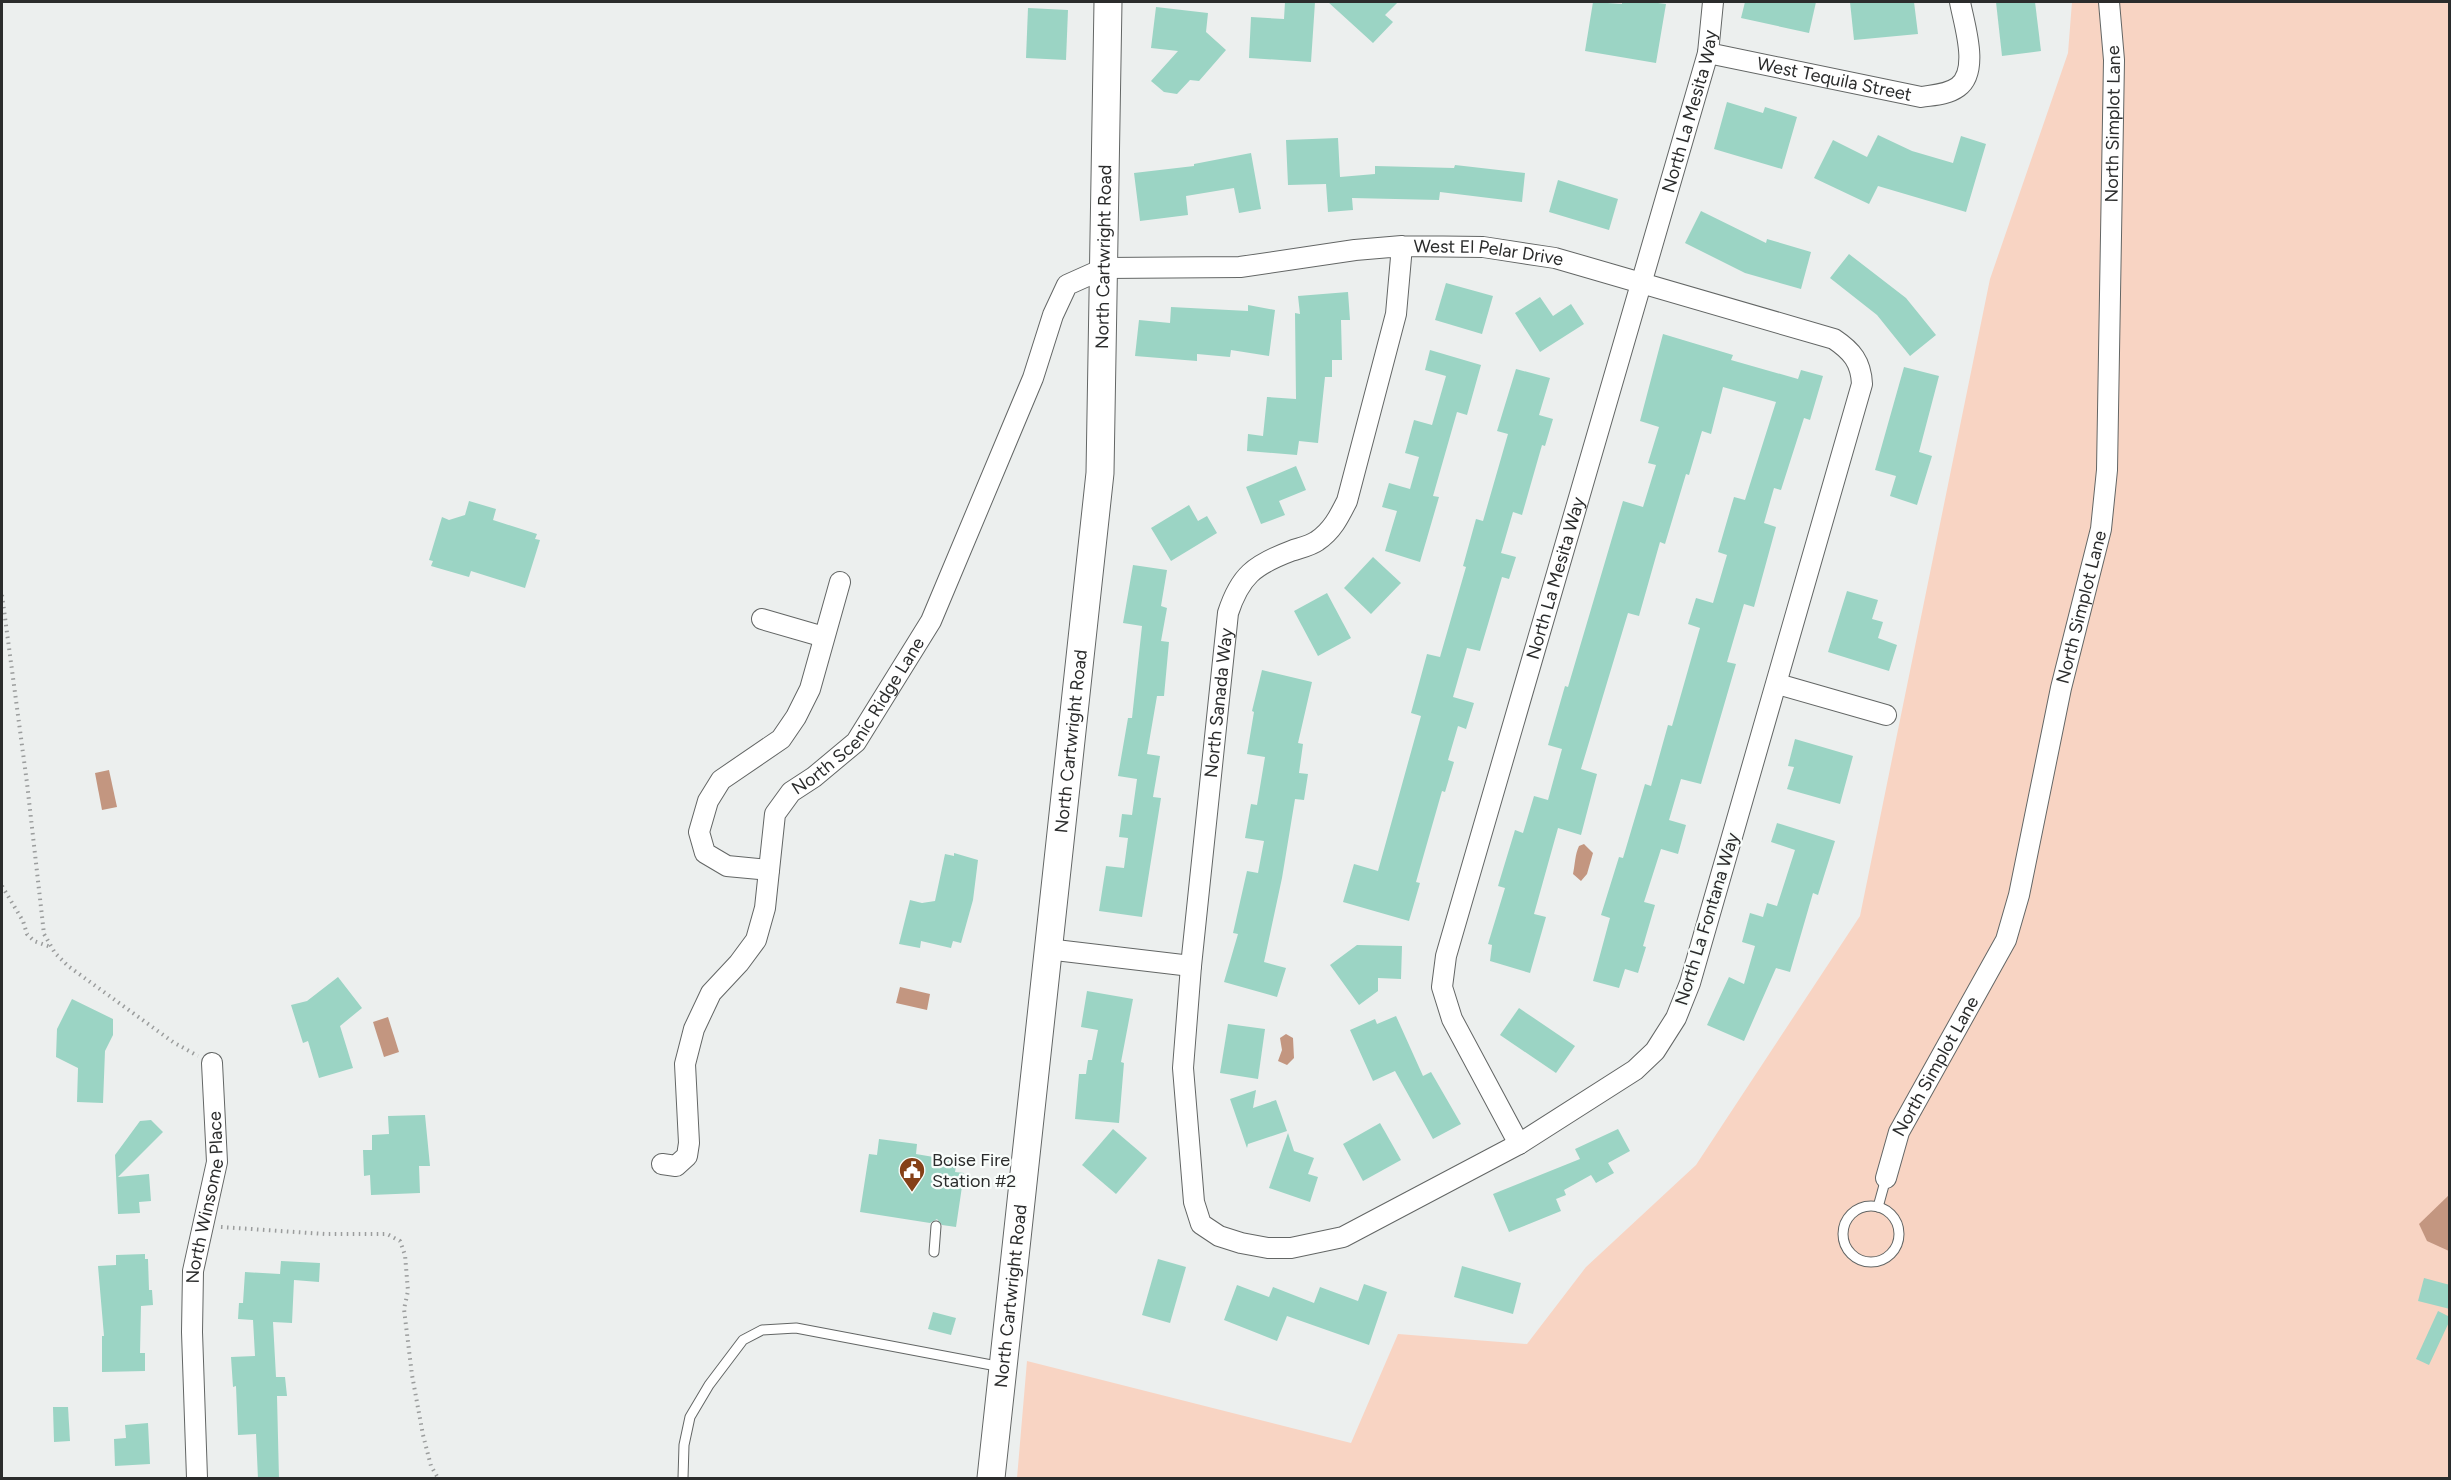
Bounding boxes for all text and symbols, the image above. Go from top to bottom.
street label: North La Mesita Way [1657,28,1721,195]
street label: North Simplot Lane [2101,44,2125,203]
street label: West Tequila Street [1755,52,1914,106]
street label: North Cartwright Road [1091,164,1116,349]
street label: West El Pelar Drive [1413,235,1566,271]
street label: North La Mesita Way [1522,494,1590,662]
street label: North Simplot Lane [2051,528,2111,686]
street label: North Sanada Way [1200,626,1237,779]
street label: North Scenic Ridge Lane [788,633,929,800]
street label: North Cartwright Road [1050,648,1092,834]
street label: North La Fontana Way [1670,829,1744,1008]
street label: North Simplot Lane [1888,992,1984,1140]
street label: North Winsome Place [182,1111,228,1284]
place label: Boise Fire Station #2 [932,1149,1016,1192]
public building icon: Boise Fire Station #2 [897,1155,927,1193]
street label: North Cartwright Road [990,1203,1032,1389]

